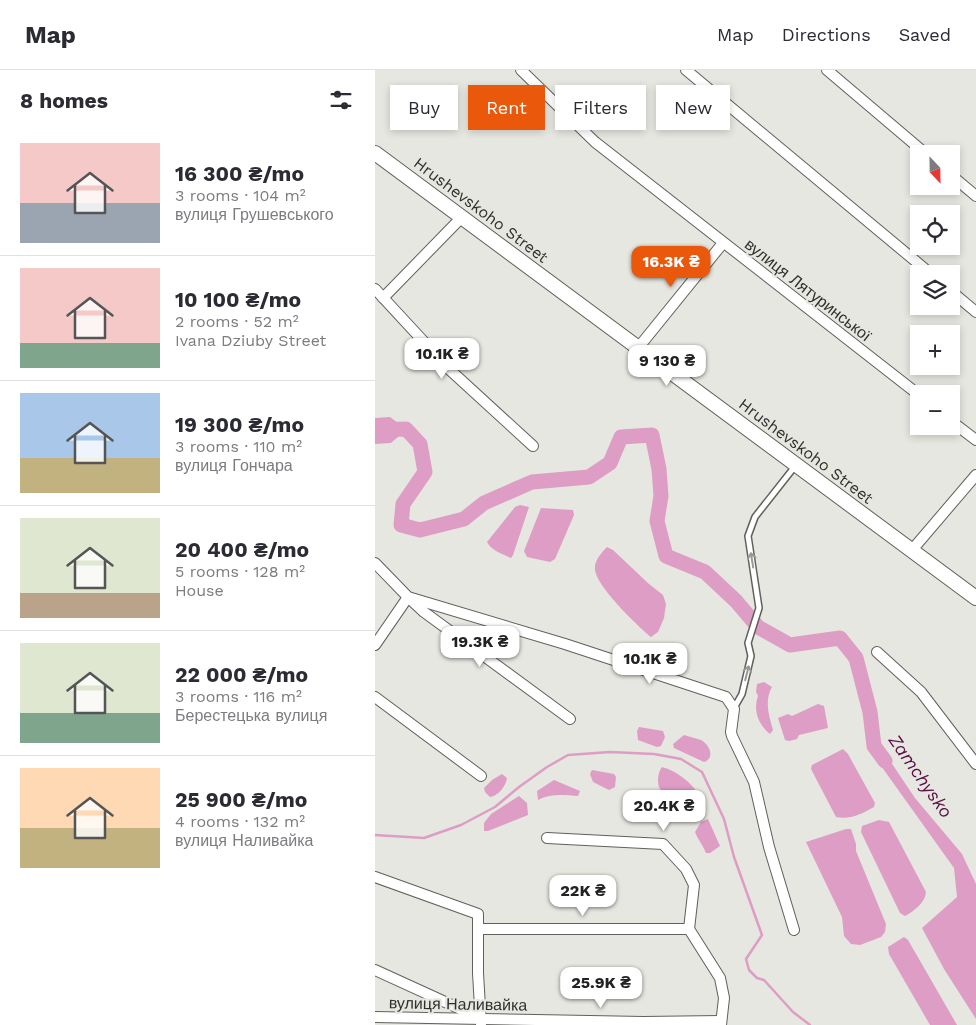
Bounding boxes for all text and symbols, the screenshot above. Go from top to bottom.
text: Map [25,21,76,49]
text: Map [717,24,754,45]
text: Directions [782,24,871,45]
text: Saved [899,24,951,45]
chip: Buy [390,85,458,130]
chip: Rent [468,85,545,130]
chip: Filters [555,85,646,130]
chip: New [656,85,730,130]
icon: filters [327,86,355,114]
text: 8 homes [20,88,108,113]
north arrow [910,145,960,195]
map controls [910,145,960,435]
street label: Hrushevskoho Street [410,153,552,267]
text: 16 300 ₴/mo [175,161,304,186]
icon: home [60,163,120,223]
text: 3 rooms · 104 m² [175,186,306,205]
text: вулиця Грушевського [175,205,334,224]
button: locate [910,205,960,255]
street label: вулиця Лятуринської [741,235,876,346]
pin: 16.3K ₴ [625,246,717,288]
text: 16.3K ₴ [642,252,700,271]
button: layers [910,265,960,315]
text: 10 100 ₴/mo [175,287,301,312]
icon: home [60,288,120,348]
text: 2 rooms · 52 m² [175,312,299,331]
button: + [910,325,960,375]
text: Ivana Dziuby Street [175,331,326,350]
pin: 10.1K ₴ [396,338,488,380]
text: 10.1K ₴ [415,344,469,363]
pin: 9 130 ₴ [621,344,713,387]
text: 9 130 ₴ [639,351,695,370]
button: − [910,385,960,435]
street label: Hrushevskoho Street [735,394,877,508]
text: 19 300 ₴/mo [175,412,304,437]
icon: home [60,413,120,473]
text: 3 rooms · 110 m² [175,437,302,456]
text: вулиця Гончара [175,456,293,475]
text: 20 400 ₴/mo [175,537,309,562]
icon: home [60,538,120,598]
one-way arrow [747,552,757,568]
text: 5 rooms · 128 m² [175,562,305,581]
text: House [175,581,224,600]
pin: 19.3K ₴ [434,626,526,668]
text: 19.3K ₴ [451,632,509,651]
pin: 10.1K ₴ [604,642,696,685]
text: 10.1K ₴ [623,649,677,668]
text: 22 000 ₴/mo [175,662,308,687]
icon: home [60,663,120,723]
one-way arrow [743,666,752,682]
text: 3 rooms · 116 m² [175,687,302,706]
text: Берестецька вулиця [175,706,327,725]
water label: Zamchysko [884,730,957,822]
text: 25 900 ₴/mo [175,787,307,812]
icon: home [60,788,120,848]
pin: 20.4K ₴ [618,790,710,832]
text: 20.4K ₴ [634,796,694,815]
text: 4 rooms · 132 m² [175,812,305,831]
text: вулиця Наливайка [175,831,314,850]
pin: 22K ₴ [548,874,618,917]
text: 22K ₴ [560,881,606,900]
pin: 25.9K ₴ [555,966,647,1009]
text: 25.9K ₴ [571,973,631,992]
street label: вулиця Наливайка [389,993,527,1015]

